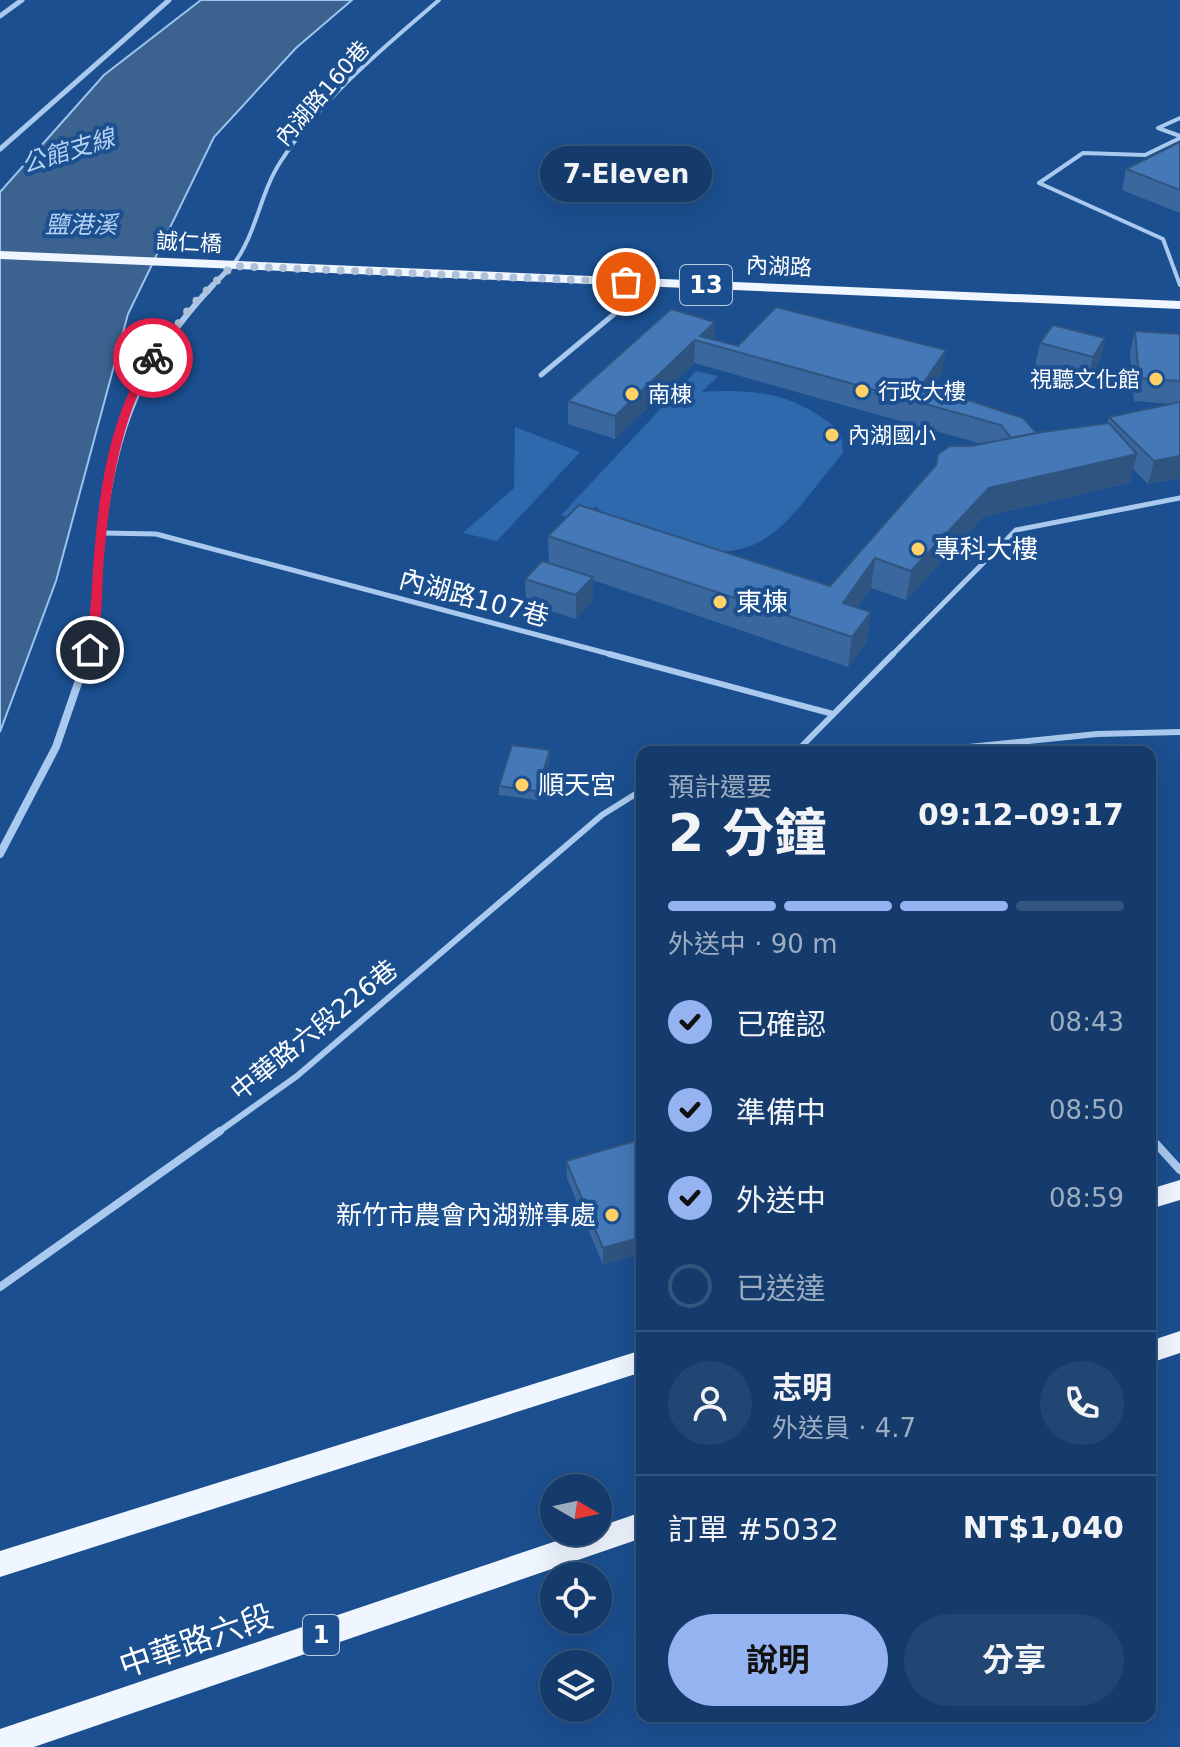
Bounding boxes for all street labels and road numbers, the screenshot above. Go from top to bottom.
street label: 內湖路160巷 [270,36,374,151]
street label: 誠仁橋 [155,228,223,257]
street label: 內湖路 [746,253,812,280]
road number: 13 [680,265,732,305]
street label: 內湖路107巷 [396,564,552,632]
street label: 中華路六段226巷 [225,954,403,1106]
street label: 中華路六段 [114,1597,278,1685]
road number: 1 [303,1615,339,1655]

